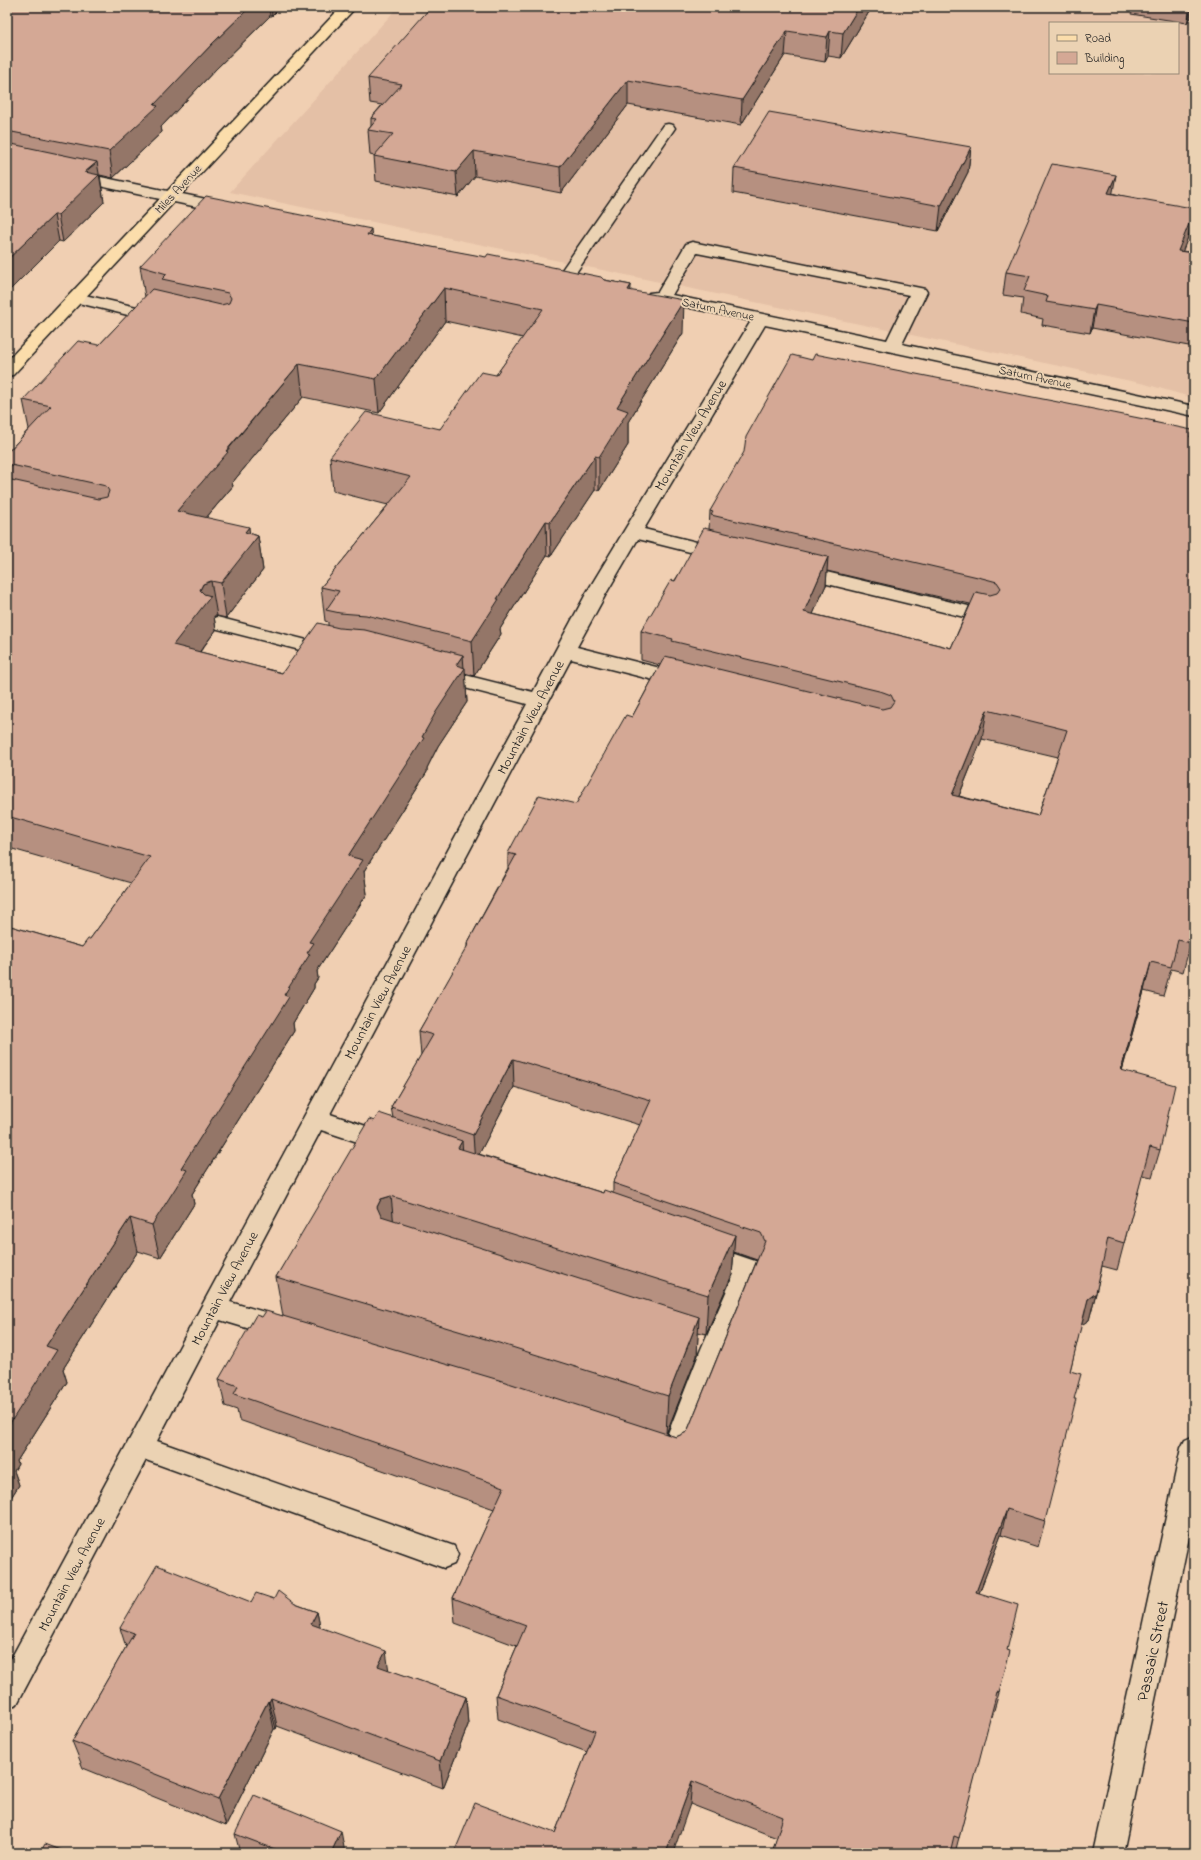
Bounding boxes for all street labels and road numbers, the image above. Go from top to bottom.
street label: Miles Avenue [151,160,207,218]
street label: Saturn Avenue [680,294,756,327]
street label: Saturn Avenue [997,362,1073,395]
street label: Mountain View Avenue [650,376,733,495]
street label: Mountain View Avenue [492,656,571,778]
street label: Mountain View Avenue [339,941,418,1063]
street label: Mountain View Avenue [186,1227,265,1349]
street label: Mountain View Avenue [33,1513,112,1635]
street label: Passaic Street [1131,1598,1176,1704]

